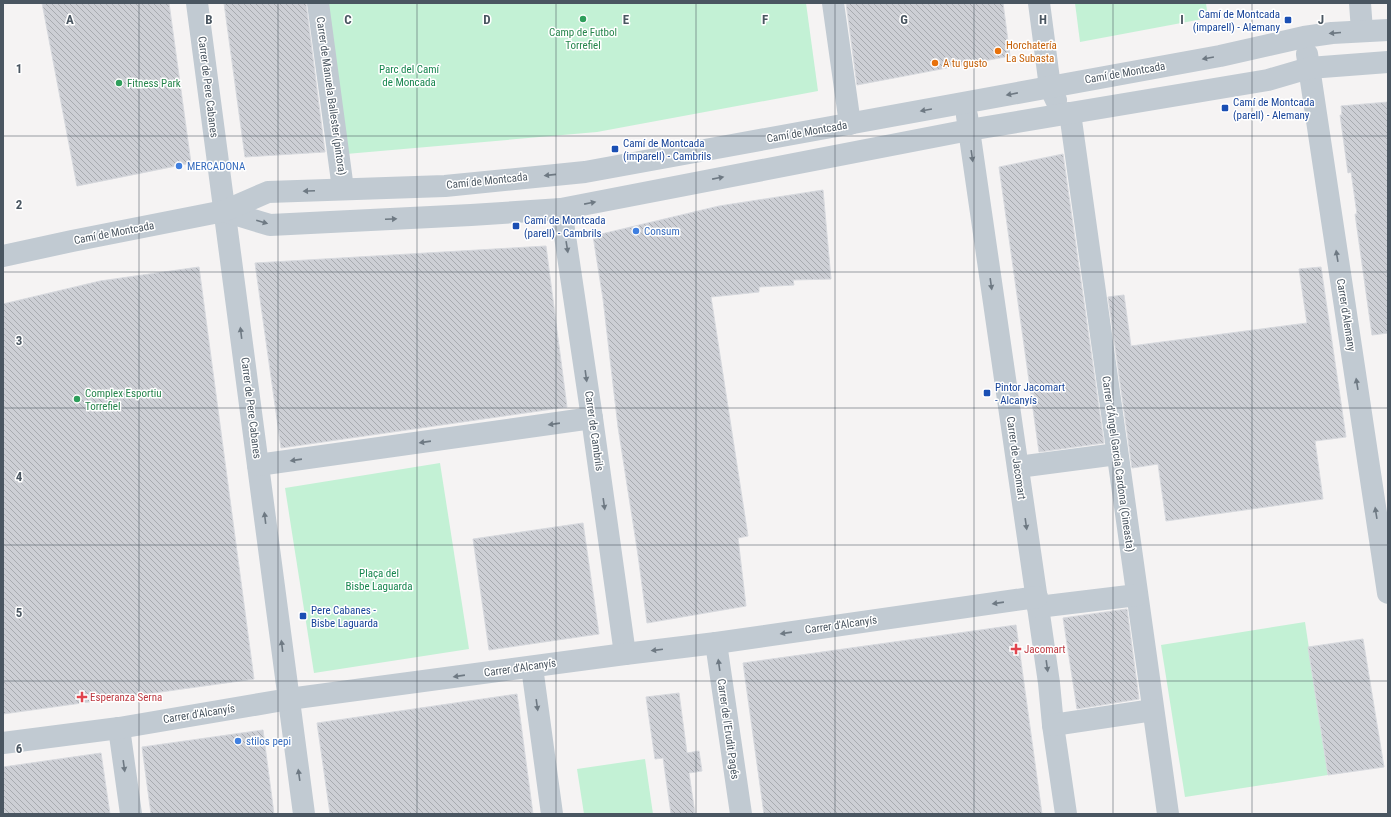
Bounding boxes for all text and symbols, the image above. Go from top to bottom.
place label: Camí de Montcada (imparell) - Alemany [1193,8,1280,34]
text: A [66,12,74,27]
text: B [205,12,213,27]
text: D [483,12,491,27]
text: E [623,12,630,27]
text: F [762,12,768,27]
text: G [900,12,908,27]
text: H [1039,12,1047,27]
text: I [1180,12,1184,27]
text: J [1318,12,1324,27]
marker: Camp de Futbol Torrefiel [578,14,588,24]
marker: Camí de Montcada (imparell) - Alemany [1283,15,1293,25]
street label: Carrer de Manuela Ballester (pintora) [313,16,349,176]
place label: Camp de Futbol Torrefiel [549,26,617,52]
one-way arrow [1329,29,1341,36]
street label: Carrer de Pere Cabanes [195,36,221,138]
place label: Horchatería La Subasta [1006,39,1057,65]
marker: Horchatería La Subasta [993,46,1003,56]
one-way arrow [1202,56,1214,62]
place label: A tu gusto [943,57,988,70]
marker: A tu gusto [930,58,940,68]
street label: Camí de Montcada [1084,60,1166,86]
text: 1 [16,61,22,76]
park label: Parc del Camí de Moncada [379,63,440,89]
place label: Fitness Park [127,77,181,90]
marker: Fitness Park [114,78,124,88]
one-way arrow [1006,91,1018,97]
place label: Camí de Montcada (parell) - Alemany [1233,96,1315,122]
marker: Camí de Montcada (parell) - Alemany [1220,103,1230,113]
one-way arrow [920,107,933,113]
street label: Camí de Montcada [766,119,848,145]
place label: Camí de Montcada (imparell) - Cambrils [623,137,711,163]
marker: Camí de Montcada (imparell) - Cambrils [610,144,620,154]
one-way arrow [969,150,975,162]
place label: MERCADONA [187,160,246,173]
marker: MERCADONA [174,161,184,171]
street label: Camí de Montcada [446,170,528,192]
one-way arrow [544,172,556,178]
one-way arrow [712,175,724,181]
one-way arrow [303,187,315,194]
text: 2 [16,197,23,212]
one-way arrow [584,199,597,205]
place label: Camí de Montcada (parell) - Cambrils [524,214,606,240]
one-way arrow [385,216,398,222]
street label: Camí de Montcada [73,219,155,247]
one-way arrow [256,219,268,225]
marker: Camí de Montcada (parell) - Cambrils [511,221,521,231]
place label: Consum [644,225,680,238]
marker: Consum [631,226,641,236]
one-way arrow [564,241,570,253]
one-way arrow [1334,250,1340,262]
one-way arrow [988,278,994,290]
street label: Carrer d'Alemany [1334,278,1358,353]
one-way arrow [238,327,244,339]
text: 3 [16,333,22,348]
street label: Carrer de Pere Cabanes [238,357,264,459]
one-way arrow [583,370,589,382]
street label: Carrer d'Ángel García Cardona (Cineasta) [1099,375,1137,553]
one-way arrow [1354,378,1360,390]
place label: Pintor Jacomart - Alcanyís [995,381,1065,407]
place label: Complex Esportiu Torrefiel [85,387,162,413]
marker: Pintor Jacomart - Alcanyís [982,388,992,398]
street label: Carrer de Cambrils [582,390,606,472]
marker: Complex Esportiu Torrefiel [72,394,82,404]
street label: Carrer de Jacomart [1004,416,1028,500]
one-way arrow [547,421,560,427]
one-way arrow [419,439,431,445]
one-way arrow [290,457,302,463]
text: 4 [16,469,23,484]
one-way arrow [601,498,607,511]
one-way arrow [1373,507,1379,519]
one-way arrow [262,511,268,524]
one-way arrow [1023,518,1029,530]
park label: Plaça del Bisbe Laguarda [345,567,413,593]
one-way arrow [992,600,1004,606]
place label: Pere Cabanes - Bisbe Laguarda [311,604,378,630]
text: 5 [16,605,23,620]
marker: Pere Cabanes - Bisbe Laguarda [298,611,308,621]
street label: Carrer d'Alcanyís [804,614,878,636]
one-way arrow [780,630,792,636]
one-way arrow [279,640,285,652]
place label: Jacomart [1024,643,1066,656]
marker: Jacomart [1011,644,1021,654]
one-way arrow [651,647,663,653]
street label: Carrer d'Alcanyís [483,657,557,679]
one-way arrow [716,659,722,671]
one-way arrow [1044,660,1050,672]
one-way arrow [453,673,465,679]
street label: Carrer de l'Erudit Pagés [714,678,742,780]
place label: Esperanza Serna [90,691,162,704]
marker: Esperanza Serna [77,692,87,702]
one-way arrow [534,699,540,711]
street label: Carrer d'Alcanyís [162,702,236,726]
place label: stilos pepi [246,735,291,748]
marker: stilos pepi [233,736,243,746]
text: 6 [16,741,23,756]
one-way arrow [121,760,127,772]
one-way arrow [296,769,302,781]

